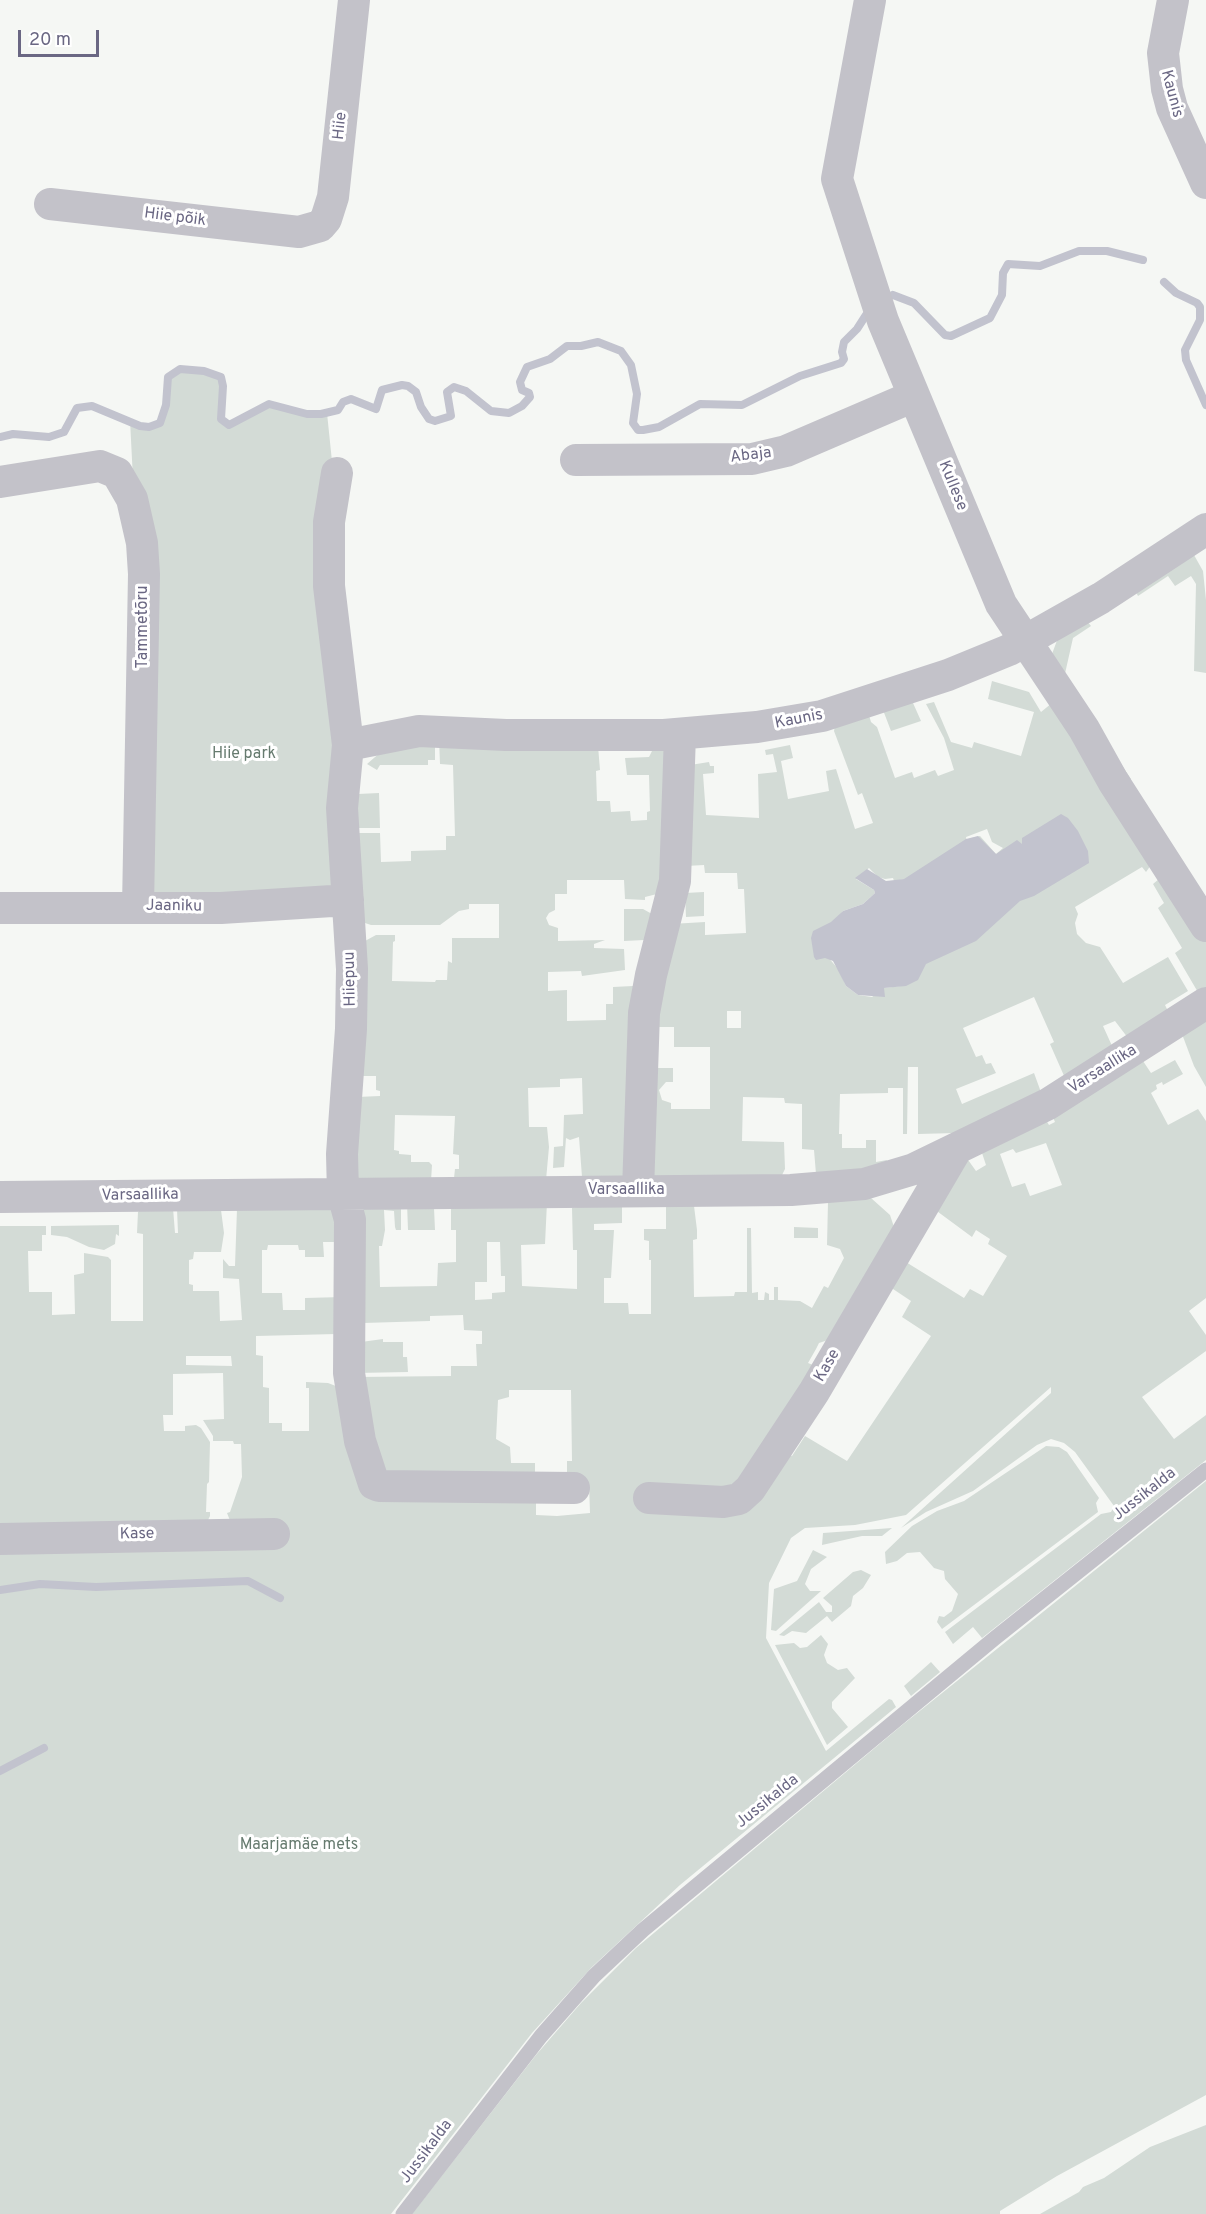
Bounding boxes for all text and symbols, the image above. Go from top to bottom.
scale bar [21,18,102,56]
text: 20 m [29,29,71,52]
street label: Kaunis [1155,68,1187,120]
street label: Hiie [330,111,352,141]
street label: Hiie põik [143,205,207,231]
street label: Abaja [729,444,773,468]
street label: Kullese [933,458,971,514]
street label: Tammetõru [134,586,154,668]
street label: Kaunis [773,706,825,734]
park label: Hiie park [212,745,276,765]
street label: Jaaniku [146,897,202,917]
street label: Hiiepuu [341,951,361,1007]
street label: Varsaallika [1065,1041,1141,1099]
street label: Varsaallika [587,1181,665,1201]
street label: Varsaallika [101,1186,179,1206]
street label: Kase [811,1346,845,1386]
street label: Jussikalda [1110,1464,1180,1526]
street label: Kase [119,1525,155,1545]
street label: Jussikalda [733,1771,803,1833]
park label: Maarjamäe mets [240,1836,358,1856]
street label: Jussikalda [397,2116,457,2188]

